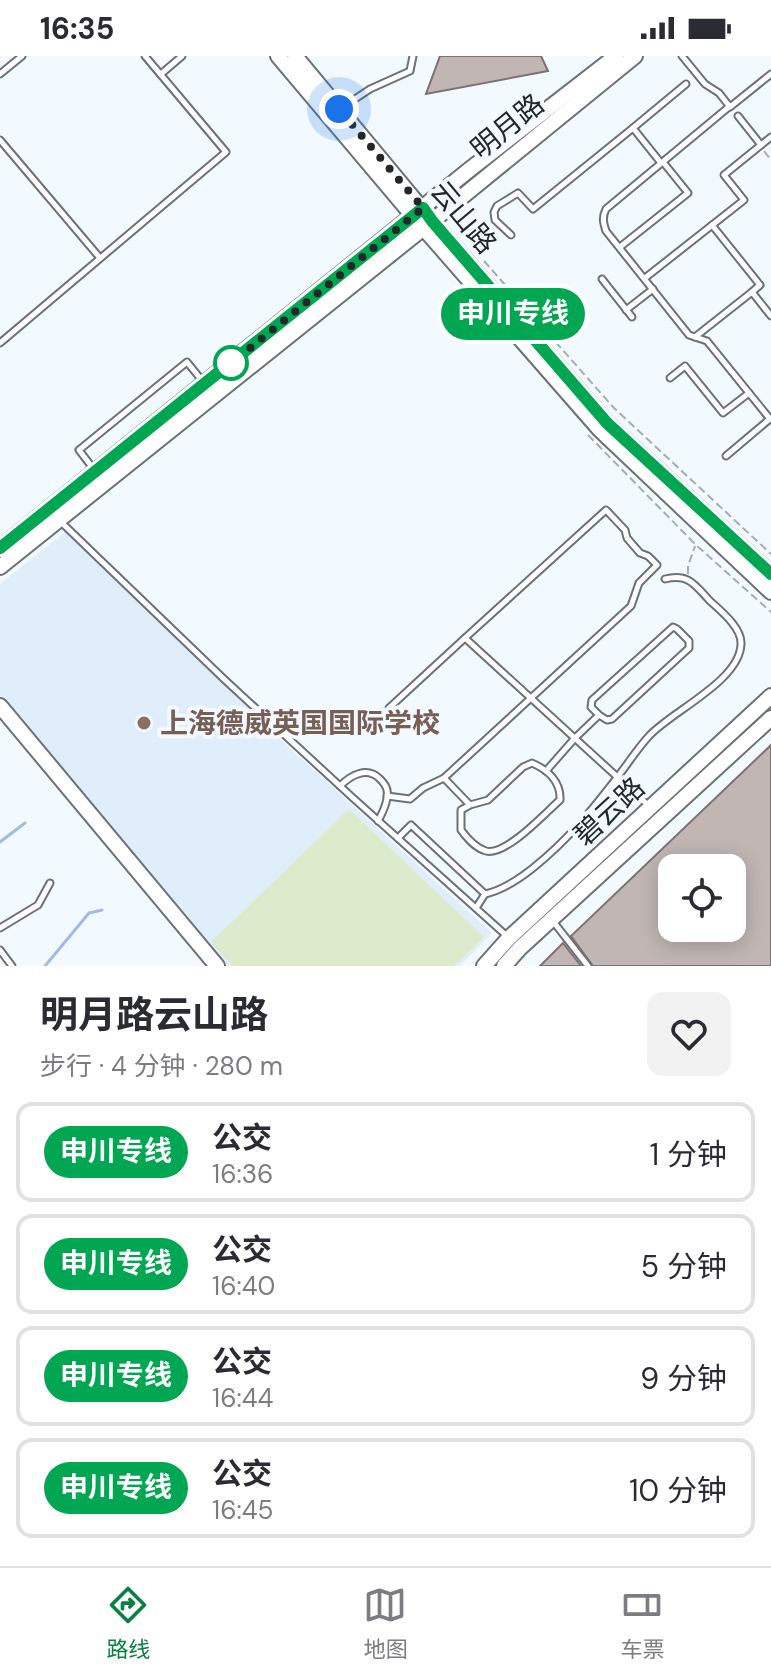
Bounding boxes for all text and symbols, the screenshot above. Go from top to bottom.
text: 16:35 [40,9,114,48]
street label: 明月路 [463,86,552,167]
your location [319,89,359,129]
street label: 云山路 [422,173,505,261]
line badge: 申川专线 [457,288,569,340]
text: 申川专线 [457,295,569,332]
unlabelled marker [214,346,248,380]
place label: 上海德威英国国际学校 [160,705,440,742]
marker: 上海德威英国国际学校 [135,714,153,732]
street label: 碧云路 [566,769,653,854]
map controls [658,854,746,942]
button: locate [658,854,746,942]
text: 明月路云山路 [40,990,268,1040]
button: heart [647,992,731,1076]
text: 步行 · 4 分钟 · 280 m [40,1049,283,1083]
text: 公交 [212,1118,272,1157]
text: 申川专线 [60,1133,172,1170]
text: 1 分钟 [650,1135,727,1174]
text: 16:36 [212,1157,273,1191]
text: 公交 [212,1230,272,1269]
text: 申川专线 [60,1245,172,1282]
text: 5 分钟 [641,1247,727,1286]
text: 16:40 [212,1269,275,1303]
text: 公交 [212,1342,272,1381]
text: 申川专线 [60,1357,172,1394]
text: 9 分钟 [640,1359,727,1398]
text: 16:44 [212,1381,273,1415]
text: 公交 [212,1454,272,1493]
text: 申川专线 [60,1469,172,1506]
text: 10 分钟 [629,1471,727,1510]
text: 16:45 [212,1493,273,1527]
tab: 路线 [106,1583,151,1664]
tab: 地图 [363,1583,408,1664]
tab: 车票 [620,1583,665,1664]

